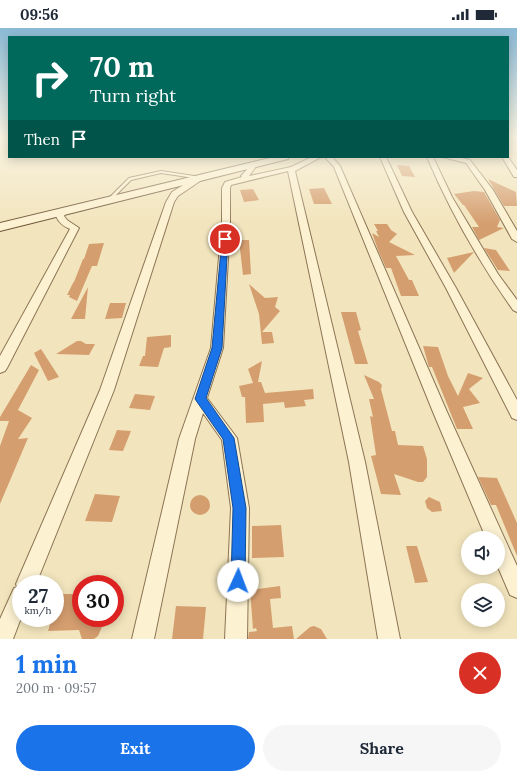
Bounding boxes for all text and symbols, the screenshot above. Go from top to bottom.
text: 09:56 [20,5,59,24]
text: 70 m [90,49,154,85]
icon: right [24,52,76,104]
text: Turn right [90,84,176,107]
icon: arrive [68,128,90,150]
text: Then [24,130,60,149]
pin [208,222,242,256]
icon: arrive [214,228,236,250]
map controls [461,531,505,627]
button: sound [461,531,505,575]
position arrow [217,560,259,602]
speed limit sign: 30 [72,575,124,627]
text: 27 [28,583,48,608]
button: layers [461,583,505,627]
text: km/h [24,604,52,617]
text: 1 min [16,649,77,680]
button: close [459,652,501,694]
text: 200 m · 09:57 [16,680,96,697]
button: Exit [16,725,255,771]
button: Share [263,725,501,771]

